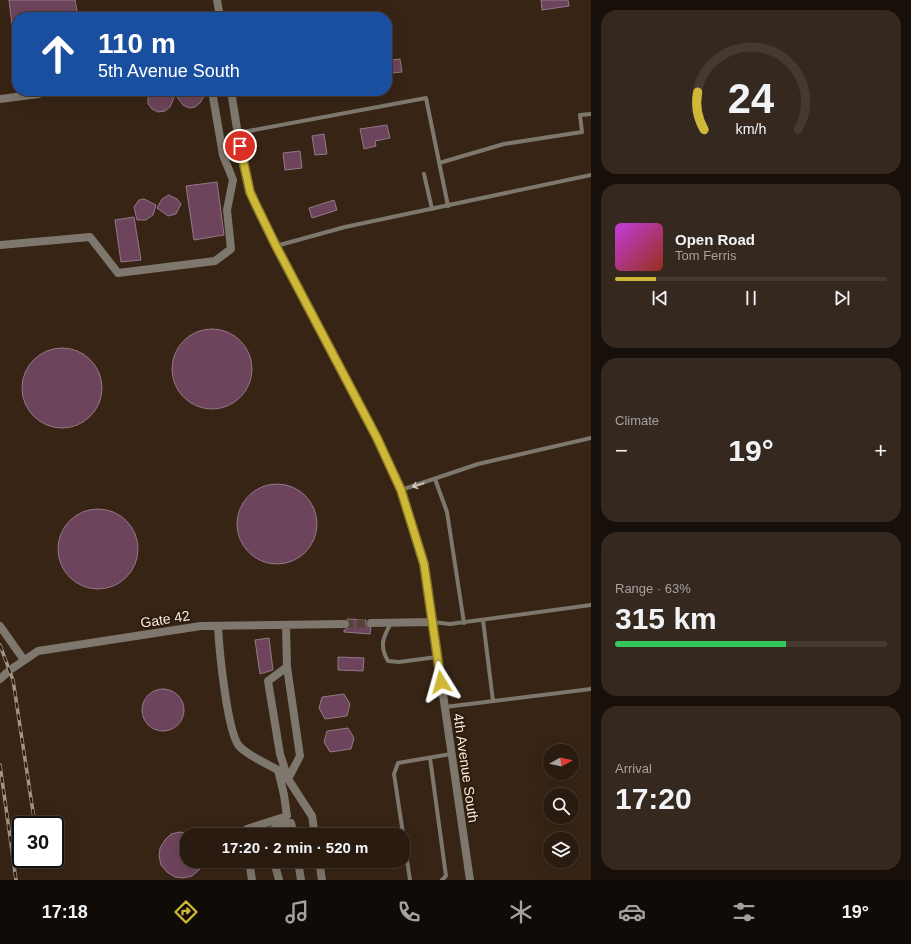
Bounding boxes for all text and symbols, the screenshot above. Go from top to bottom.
icon: ahead [32,28,84,80]
text: 110 m [98,28,176,59]
text: 5th Avenue South [98,61,240,81]
text: 24 [728,75,774,122]
text: km/h [736,121,767,137]
pin [223,129,257,163]
icon: arrive [229,135,251,157]
text: Open Road [675,231,755,248]
text: Tom Ferris [675,248,736,263]
icon: previous [649,287,671,309]
icon: pause [740,287,762,309]
icon: next [831,287,853,309]
text: Climate [615,413,659,428]
text: 19° [728,434,774,467]
text: − [615,438,628,463]
text: + [874,438,887,463]
one-way arrow [412,481,424,489]
text: Range · 63% [615,581,691,596]
text: 315 km [615,602,717,635]
street label: Gate 42 [139,607,191,631]
position arrow [420,661,462,703]
street label: 4th Avenue South [450,712,482,824]
north arrow [543,744,579,780]
map controls [543,744,579,868]
text: Arrival [615,761,652,776]
text: 17:20 [615,782,692,815]
button: search [543,788,579,824]
speed limit sign: 30 [12,816,64,868]
button: layers [543,832,579,868]
text: 17:20 · 2 min · 520 m [222,839,368,856]
icon: directions [172,898,200,926]
icon: music [283,898,311,926]
icon: phone [395,898,423,926]
icon: climate [507,898,535,926]
icon: car [618,898,646,926]
icon: filters [730,898,758,926]
text: 17:18 [42,902,88,922]
text: 19° [842,902,869,922]

